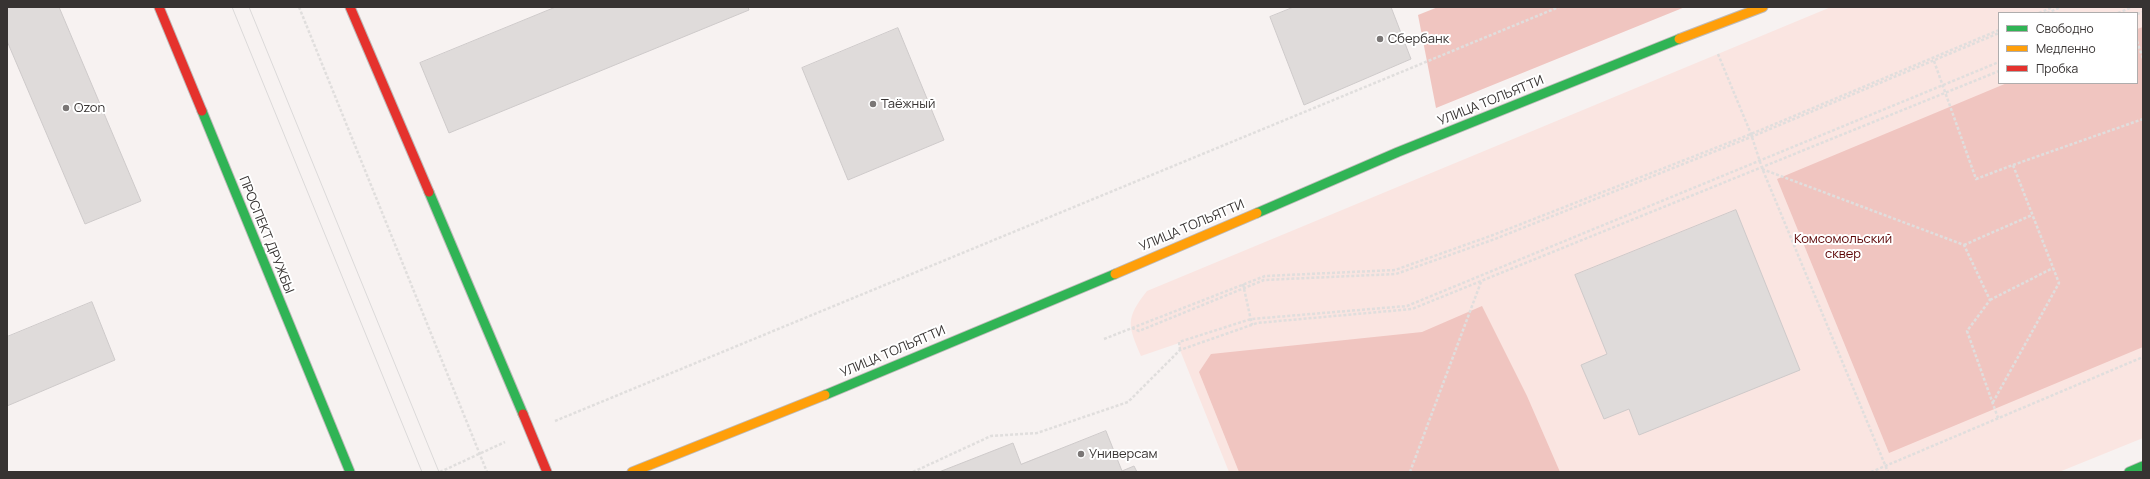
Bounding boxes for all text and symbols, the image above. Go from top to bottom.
legend [1998,12,2138,84]
text: Свободно [2036,20,2094,37]
place label: Сбербанк [1388,31,1449,47]
marker: Сбербанк [1375,34,1385,44]
text: Медленно [2036,40,2096,57]
text: Пробка [2036,60,2078,77]
street label: УЛИЦА ТОЛЬЯТТИ [1436,73,1546,129]
place label: Таёжный [881,96,935,112]
marker: Таёжный [868,99,878,109]
place label: Ozon [74,100,105,116]
marker: Ozon [61,103,71,113]
street label: ПРОСПЕКТ ДРУЖБЫ [235,174,297,296]
street label: УЛИЦА ТОЛЬЯТТИ [1137,197,1247,255]
park label: Комсомольский сквер [1794,231,1892,262]
street label: УЛИЦА ТОЛЬЯТТИ [838,323,948,381]
place label: Универсам [1089,446,1158,462]
marker: Универсам [1076,449,1086,459]

